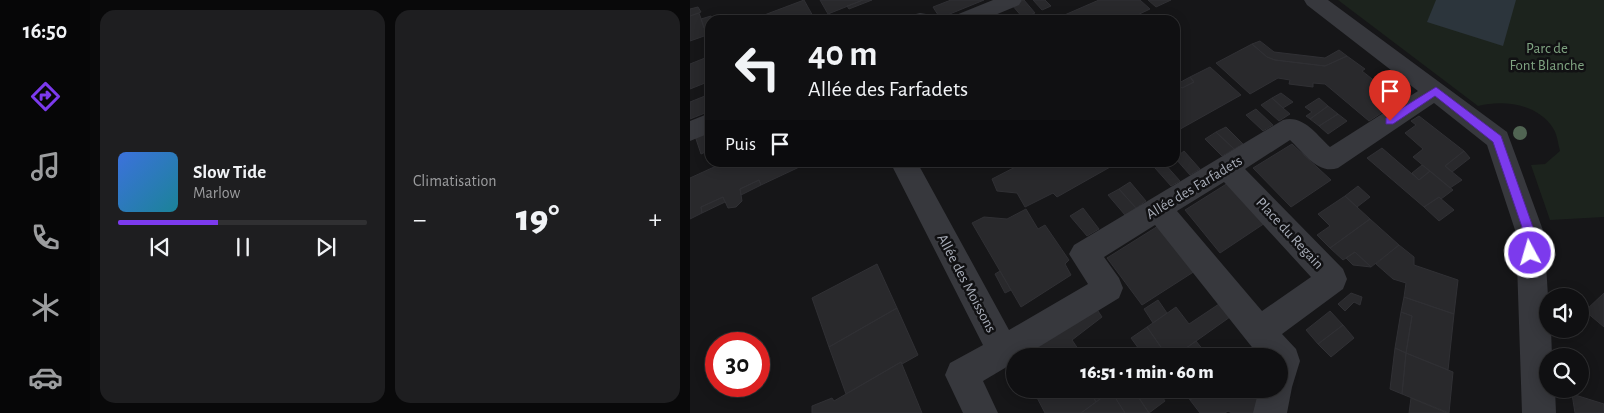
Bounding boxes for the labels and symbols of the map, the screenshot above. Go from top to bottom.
park label: Parc de Font Blanche [1510,41,1585,73]
pin [1369,70,1411,121]
street label: Allée des Farfadets [1144,153,1245,222]
street label: Place du Regain [1253,195,1326,272]
position arrow [1503,226,1555,278]
street label: Allée des Moissons [934,231,999,335]
speed limit sign: 30 [705,332,770,397]

